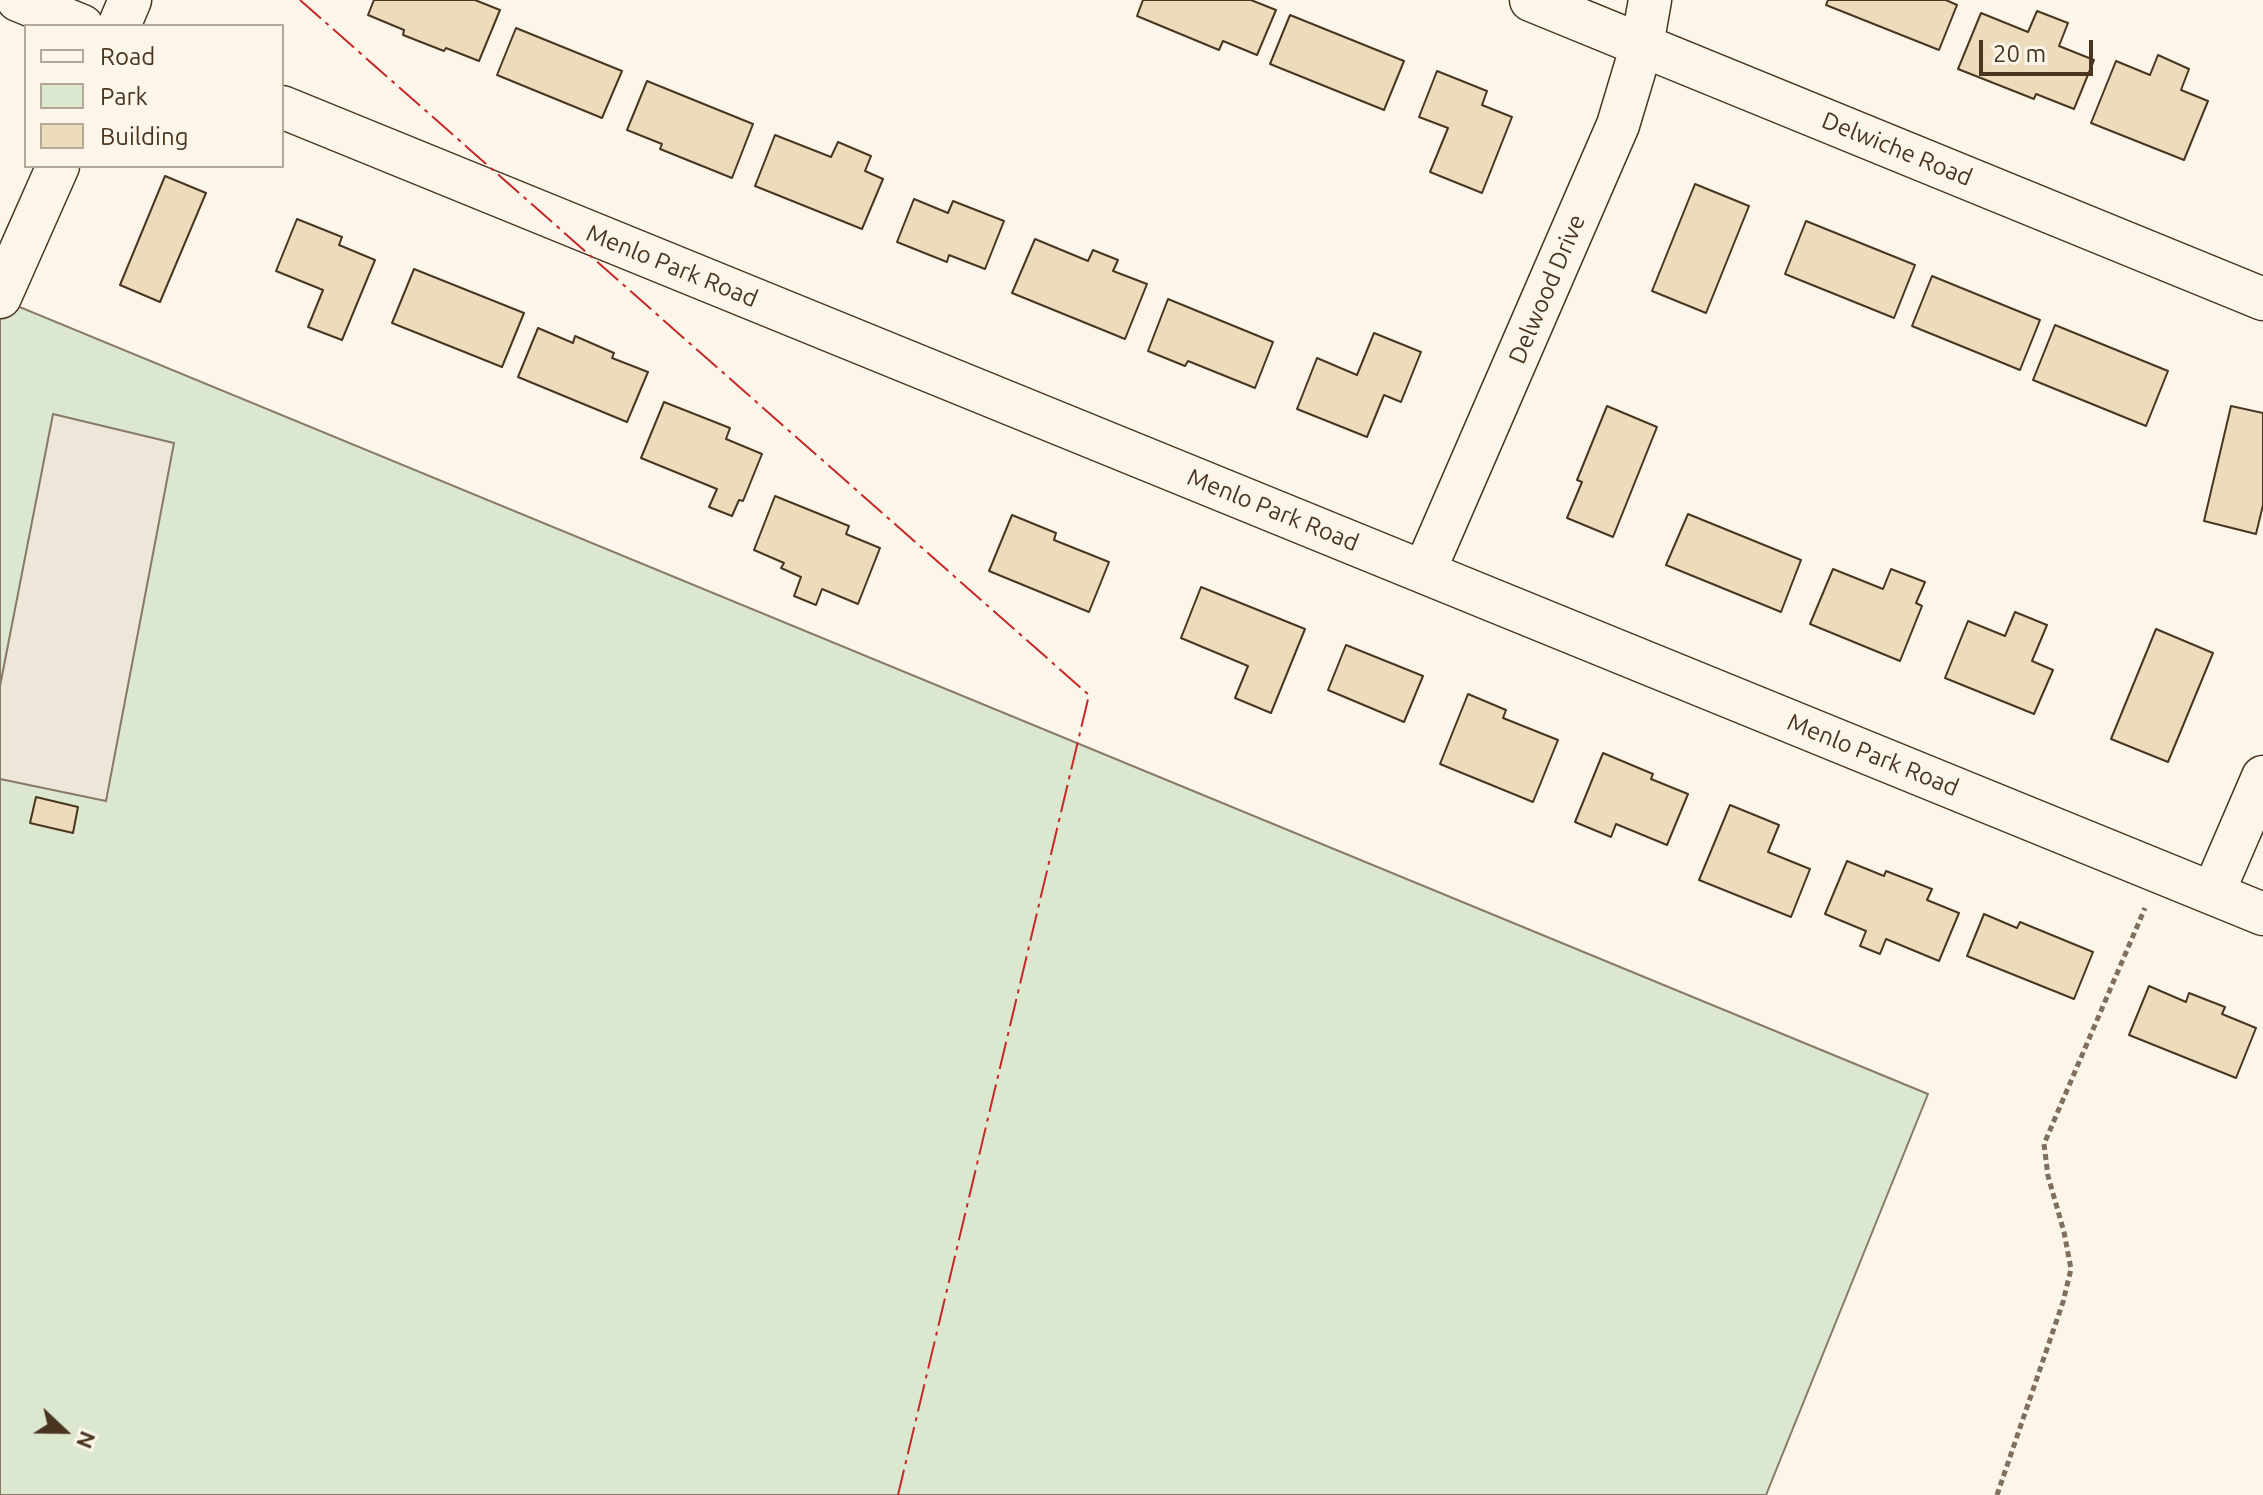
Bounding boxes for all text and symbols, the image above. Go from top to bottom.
legend [24,24,284,168]
scale bar [1983,24,2097,74]
text: 20 m [1993,40,2046,67]
text: Road [100,43,155,70]
text: Park [100,83,148,110]
street label: Delwiche Road [1818,106,1976,192]
text: Building [100,123,188,150]
street label: Delwood Drive [1503,210,1591,368]
street label: Menlo Park Road [582,219,762,313]
street label: Menlo Park Road [1183,463,1363,557]
street label: Menlo Park Road [1783,708,1963,802]
north arrow [24,1391,104,1471]
text: N [72,1428,101,1452]

